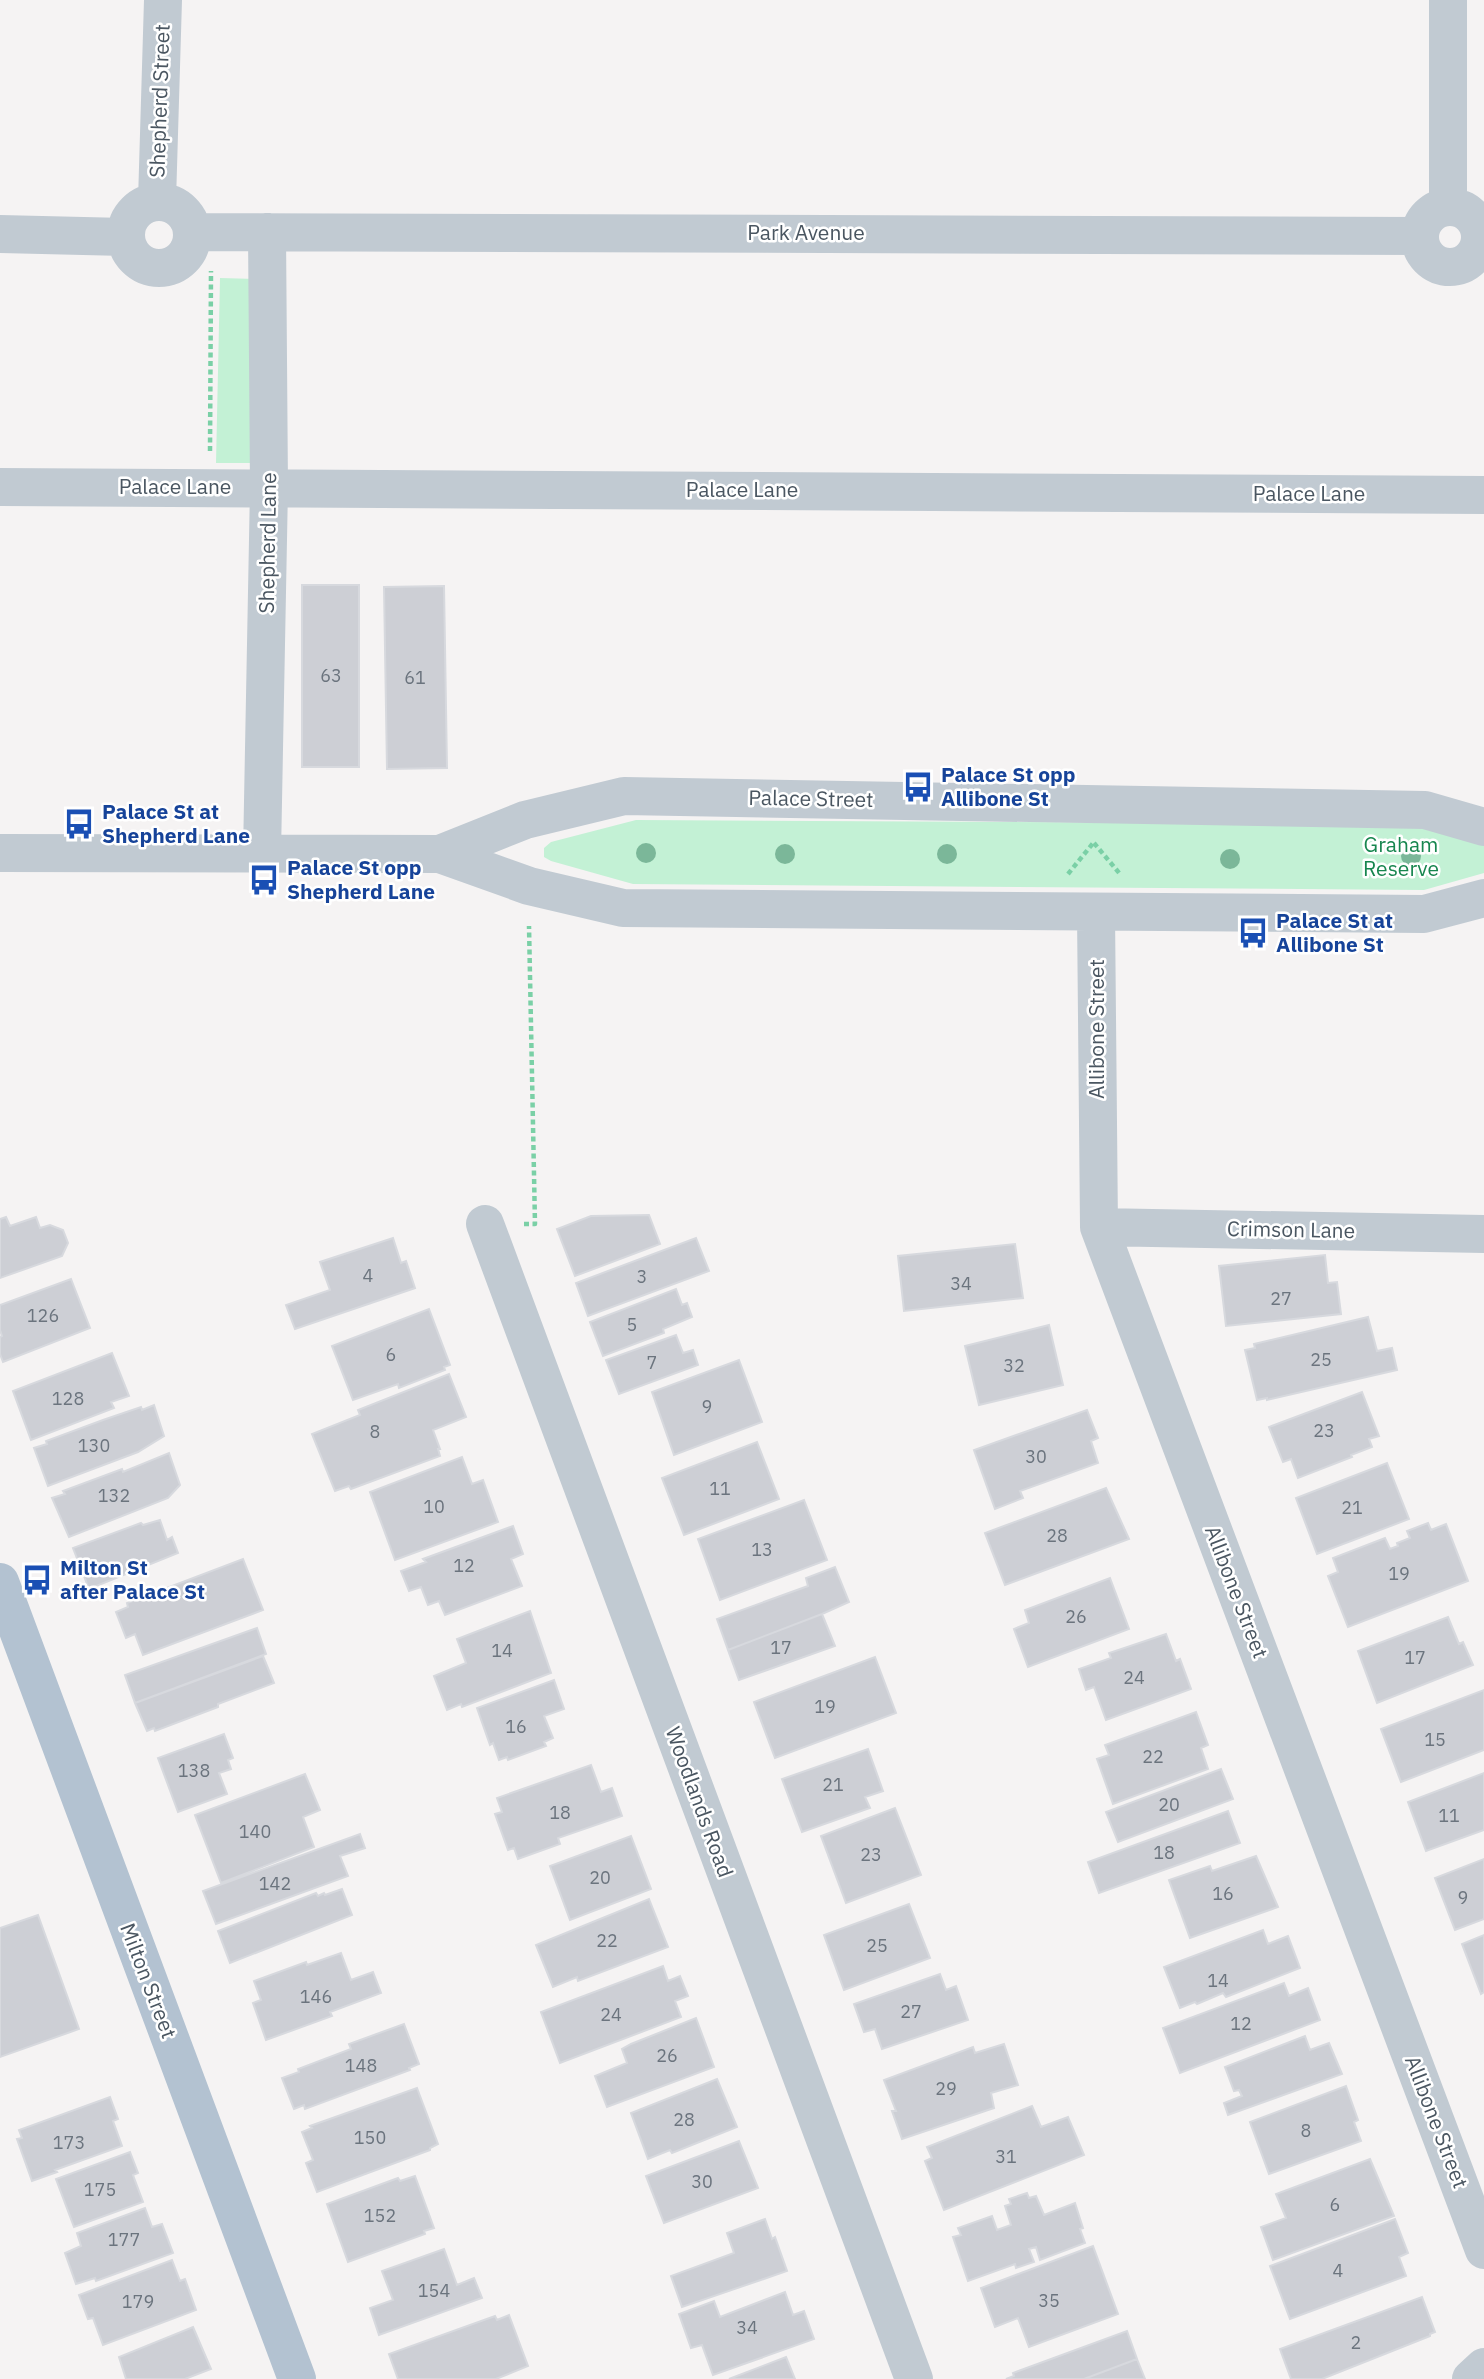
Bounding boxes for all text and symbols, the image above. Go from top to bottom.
street label: Shepherd Street [142,24,176,178]
street label: Park Avenue [747,218,865,246]
street label: Palace Lane [119,472,231,500]
street label: Shepherd Lane [252,472,282,614]
street label: Palace Lane [686,475,798,503]
street label: Palace Lane [1253,479,1365,507]
house number: 63 [320,664,342,687]
house number: 61 [404,666,426,689]
place label: Palace St opp Allibone St [941,760,1076,812]
bus stop icon: Palace St opp Allibone St [901,770,935,804]
street label: Palace Street [748,783,874,813]
place label: Palace St at Shepherd Lane [102,797,250,849]
bus stop icon: Palace St at Shepherd Lane [62,807,96,841]
park label: Graham Reserve [1363,830,1439,882]
place label: Palace St opp Shepherd Lane [287,853,435,905]
bus stop icon: Palace St opp Shepherd Lane [247,863,281,897]
place label: Palace St at Allibone St [1276,906,1393,958]
bus stop icon: Palace St at Allibone St [1236,916,1270,950]
street label: Allibone Street [1082,959,1110,1099]
street label: Crimson Lane [1227,1214,1355,1244]
house number: 4 [363,1264,374,1287]
house number: 3 [637,1265,647,1288]
house number: 34 [950,1272,972,1295]
house number: 27 [1270,1287,1292,1310]
house number: 126 [27,1304,59,1327]
house number: 5 [627,1313,637,1336]
house number: 6 [386,1343,396,1366]
house number: 25 [1310,1348,1332,1371]
house number: 7 [647,1351,657,1374]
house number: 32 [1003,1354,1025,1377]
house number: 128 [52,1387,84,1410]
house number: 9 [702,1395,712,1418]
house number: 23 [1313,1419,1335,1442]
house number: 8 [370,1420,380,1443]
house number: 130 [78,1434,110,1457]
house number: 30 [1025,1445,1047,1468]
house number: 11 [709,1477,731,1500]
house number: 132 [98,1484,130,1507]
house number: 10 [423,1495,445,1518]
house number: 21 [1341,1496,1363,1519]
street label: Allibone Street [1199,1521,1275,1662]
house number: 28 [1046,1524,1068,1547]
house number: 13 [751,1538,773,1561]
place label: Milton St after Palace St [60,1553,205,1605]
house number: 12 [453,1554,475,1577]
house number: 19 [1388,1562,1410,1585]
bus stop icon: Milton St after Palace St [20,1563,54,1597]
house number: 26 [1065,1605,1087,1628]
house number: 17 [770,1636,792,1659]
house number: 14 [491,1639,513,1662]
house number: 17 [1404,1646,1426,1669]
house number: 24 [1123,1666,1145,1689]
house number: 19 [814,1695,836,1718]
house number: 16 [505,1715,527,1738]
street label: Woodlands Road [660,1722,740,1881]
house number: 15 [1424,1728,1446,1751]
house number: 22 [1142,1745,1164,1768]
house number: 138 [178,1759,210,1782]
house number: 21 [822,1773,844,1796]
house number: 20 [1158,1793,1180,1816]
house number: 18 [549,1801,571,1824]
house number: 11 [1438,1804,1460,1827]
house number: 140 [239,1820,271,1843]
house number: 18 [1153,1841,1175,1864]
house number: 23 [860,1843,882,1866]
house number: 20 [589,1866,611,1889]
house number: 142 [259,1872,291,1895]
house number: 16 [1212,1882,1234,1905]
house number: 9 [1458,1886,1468,1909]
street label: Milton Street [114,1919,184,2042]
house number: 22 [596,1929,618,1952]
house number: 25 [866,1934,888,1957]
house number: 14 [1207,1969,1229,1992]
house number: 146 [300,1985,332,2008]
house number: 27 [900,2000,922,2023]
house number: 24 [600,2003,622,2026]
house number: 12 [1230,2012,1252,2035]
house number: 26 [656,2044,678,2067]
street label: Allibone Street [1399,2051,1475,2192]
house number: 148 [345,2054,377,2077]
house number: 29 [935,2077,957,2100]
house number: 28 [673,2108,695,2131]
house number: 8 [1301,2119,1311,2142]
house number: 150 [354,2126,386,2149]
house number: 173 [53,2131,85,2154]
house number: 31 [995,2145,1017,2168]
house number: 30 [691,2170,713,2193]
house number: 175 [84,2178,116,2201]
house number: 6 [1330,2193,1340,2216]
house number: 152 [364,2204,396,2227]
house number: 177 [108,2228,140,2251]
house number: 4 [1333,2259,1344,2282]
house number: 154 [418,2279,450,2302]
house number: 35 [1038,2289,1060,2312]
house number: 179 [122,2290,154,2313]
house number: 34 [736,2316,758,2339]
house number: 2 [1351,2331,1361,2354]

